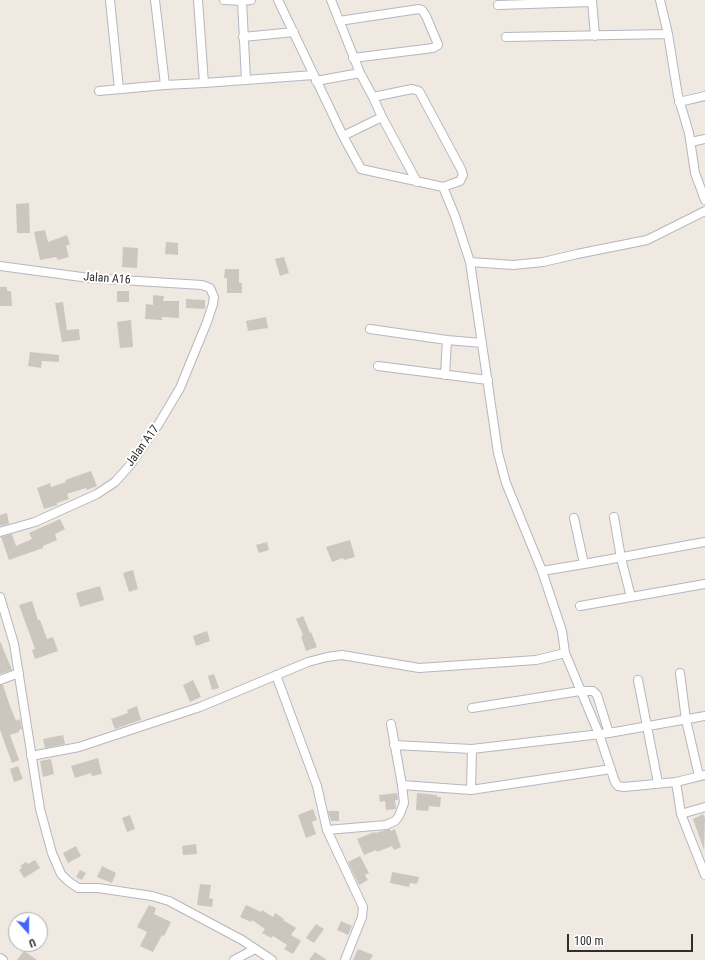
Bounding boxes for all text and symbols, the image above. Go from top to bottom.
street label: Jalan A16 [83,270,131,288]
street label: Jalan A17 [123,423,163,469]
north arrow [8,912,48,952]
scale bar [569,926,695,952]
text: 100 m [574,934,604,948]
text: U [27,936,37,950]

